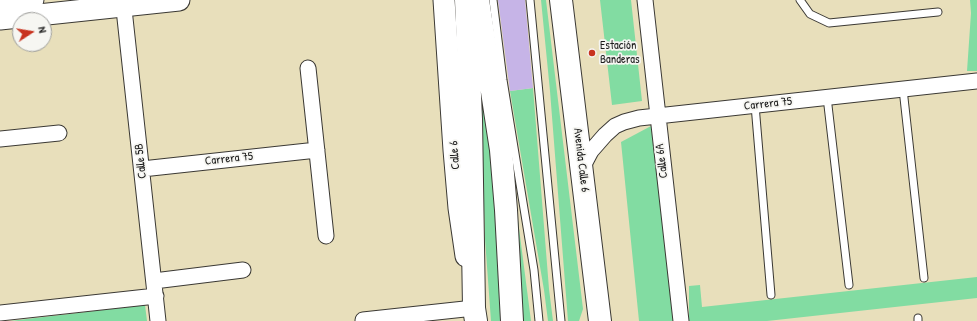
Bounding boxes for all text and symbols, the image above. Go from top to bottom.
north arrow [12,12,52,52]
text: N [35,25,50,34]
place label: Estación Banderas [600,39,640,67]
marker: Estación Banderas [587,48,597,58]
street label: Carrera 75 [743,94,793,114]
street label: Avenida Calle 6 [570,127,592,193]
street label: Calle 6 [447,140,463,170]
street label: Calle 5B [132,143,150,179]
street label: Calle 6A [653,143,671,179]
street label: Carrera 75 [204,149,254,169]

